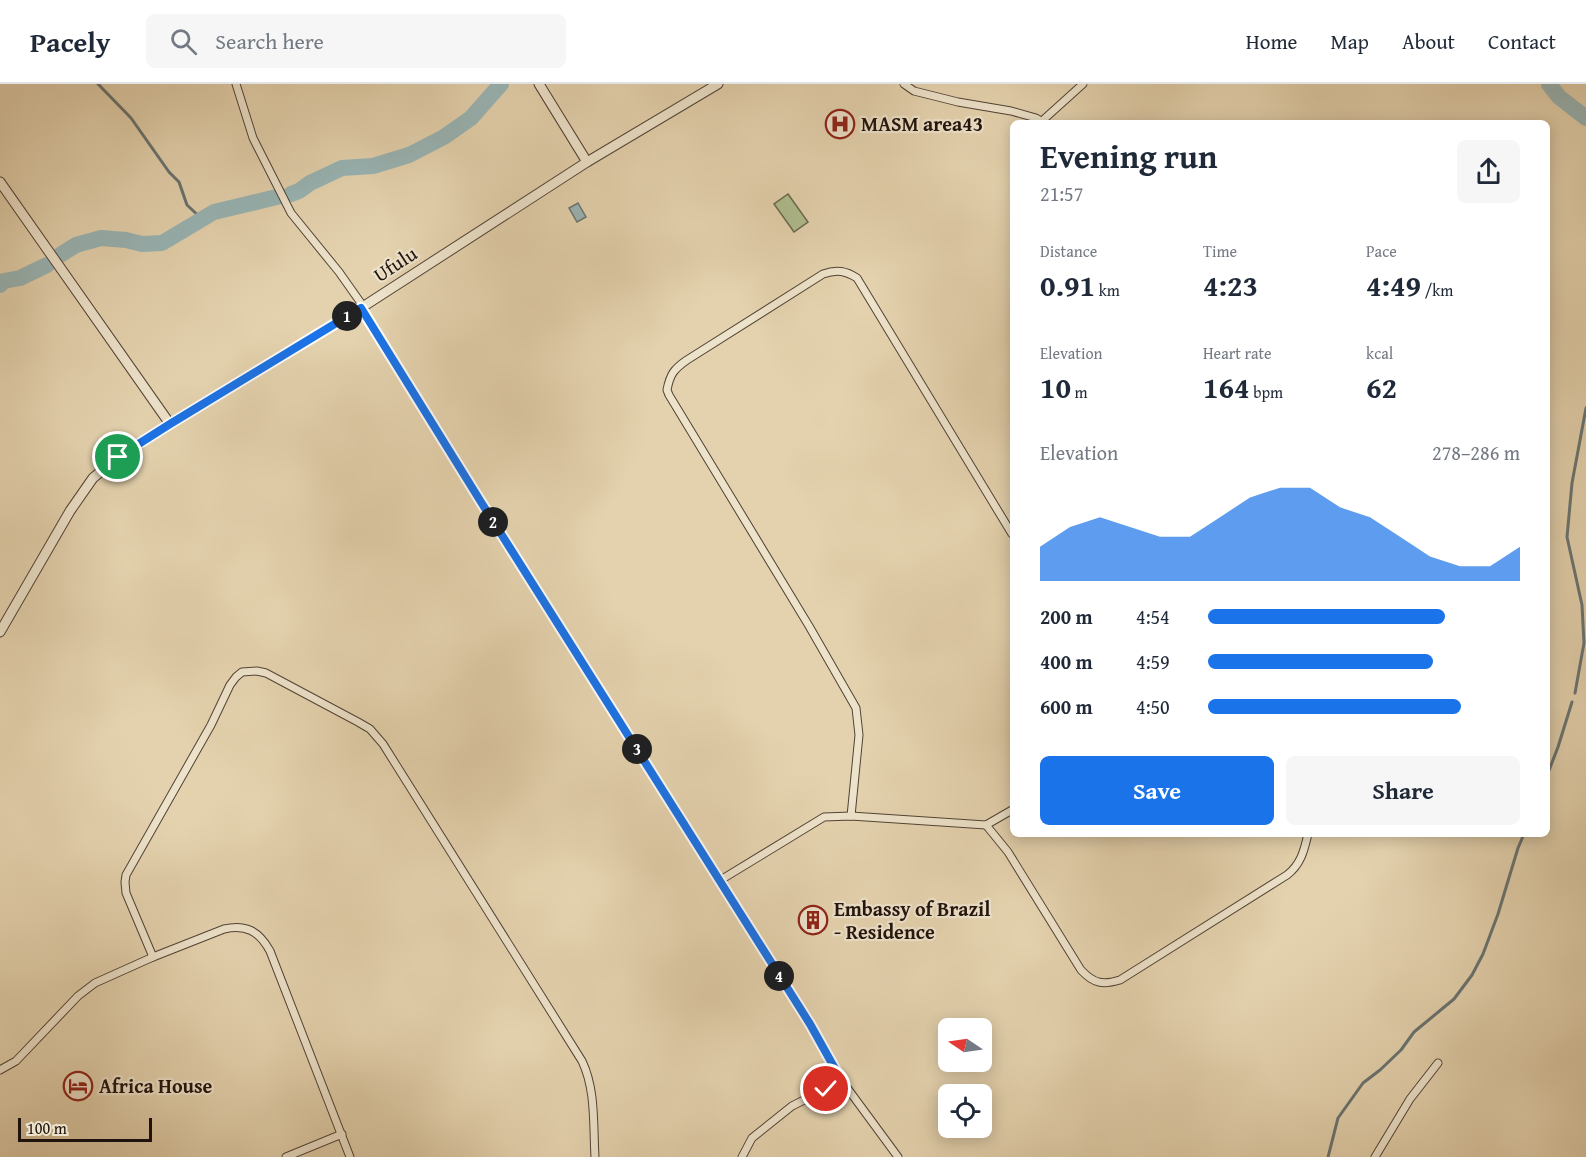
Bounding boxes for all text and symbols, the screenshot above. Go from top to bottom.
search box [146,14,566,68]
text: Pacely [30,21,110,62]
icon: search [167,25,200,58]
text: Search here [215,25,324,57]
text: Home [1246,26,1297,57]
text: Map [1330,26,1369,57]
text: About [1402,26,1455,57]
text: Contact [1488,26,1556,57]
hospital icon: MASM area43 [824,108,856,140]
place label: MASM area43 [861,109,983,138]
text: Evening run [1040,132,1217,180]
button: share [1457,140,1520,203]
text: 21:57 [1040,179,1083,208]
street label: Ufulu [367,239,422,289]
text: Distance [1040,239,1097,263]
text: Time [1203,239,1237,263]
text: Pace [1366,239,1397,263]
text: 0.91 [1040,263,1095,307]
text: 4:23 [1203,263,1258,307]
text: 4:49 [1366,263,1421,307]
text: km [1095,278,1120,302]
text: /km [1421,278,1453,302]
pin: 1 [332,301,362,331]
text: 1 [343,304,351,328]
text: Elevation [1040,341,1103,365]
text: Heart rate [1203,341,1272,365]
text: kcal [1366,341,1393,365]
text: 10 [1040,365,1071,409]
text: 164 [1203,365,1250,409]
text: 62 [1366,365,1397,409]
text: m [1071,380,1088,404]
text: bpm [1250,380,1283,404]
pin [92,431,143,482]
text: Elevation [1040,438,1118,467]
text: 278–286 m [1432,438,1520,467]
icon: arrive [101,440,134,473]
pin: 2 [478,507,508,537]
text: 2 [489,510,497,534]
text: 200 m [1040,602,1093,631]
text: 4:54 [1136,602,1170,631]
text: 400 m [1040,647,1093,676]
text: 4:59 [1136,647,1170,676]
text: 600 m [1040,692,1093,721]
text: 4:50 [1136,692,1170,721]
pin: 3 [622,734,652,764]
text: 3 [633,737,641,761]
button: Save [1040,756,1274,825]
button: Share [1286,756,1520,825]
place label: Embassy of Brazil - Residence [834,894,990,946]
building icon: Embassy of Brazil - Residence [797,904,829,936]
pin: 4 [764,961,794,991]
text: 4 [775,964,783,988]
north arrow [938,1018,992,1072]
map controls [938,1018,992,1138]
pin [800,1063,851,1114]
hotel icon: Africa House [62,1070,94,1102]
place label: Africa House [99,1071,213,1100]
icon: check [809,1072,842,1105]
button: locate [938,1084,992,1138]
scale bar [18,1115,152,1142]
text: 100 m [27,1116,67,1140]

